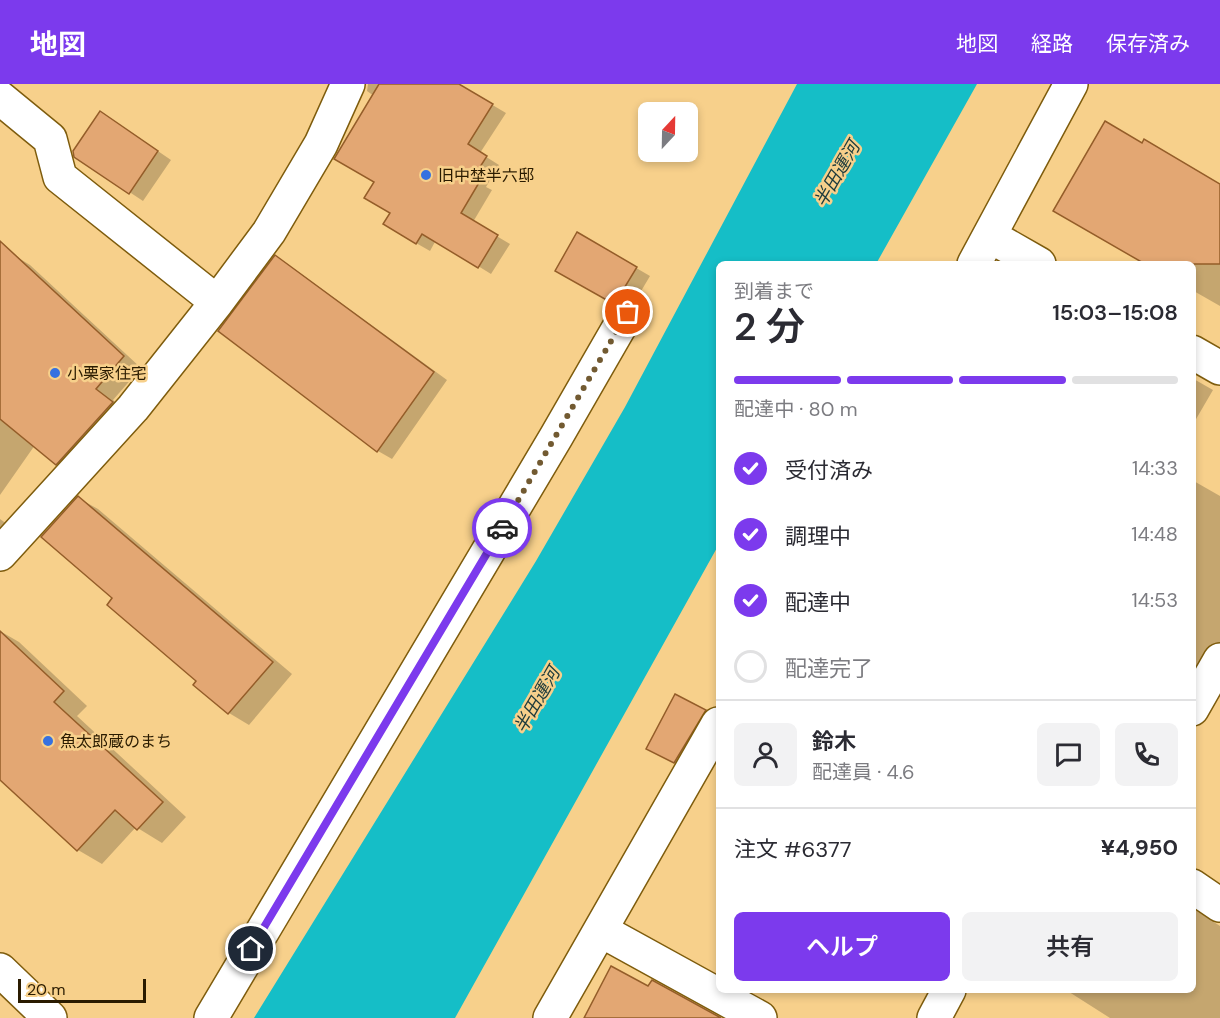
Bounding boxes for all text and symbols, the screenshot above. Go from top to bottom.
text: 地図 [30,26,86,63]
text: 地図 [956,30,998,58]
text: 経路 [1031,30,1073,58]
text: 保存済み [1106,30,1190,58]
north arrow [638,102,698,162]
map controls [638,102,698,162]
water label: 半田運河 [809,134,867,211]
place label: 旧中埜半六邸 [438,165,534,186]
marker: 旧中埜半六邸 [419,168,433,182]
text: 到着まで [734,278,814,304]
pin [602,286,653,337]
icon: bag [611,295,644,328]
text: 15:03–15:08 [1052,298,1178,327]
text: 2 分 [734,301,805,352]
place label: 小栗家住宅 [67,363,147,384]
marker: 小栗家住宅 [48,366,62,380]
text: 配達中 · 80 m [734,396,858,422]
icon: check [734,452,767,485]
text: 14:33 [1132,455,1178,481]
text: 受付済み [785,456,873,485]
courier [472,498,532,558]
icon: car [486,512,519,545]
icon: check [734,518,767,551]
text: 14:48 [1131,521,1178,547]
text: 調理中 [785,522,851,551]
icon: check [734,584,767,617]
text: 14:53 [1132,587,1178,613]
text: 配達中 [785,588,851,617]
text: 配達完了 [785,654,873,683]
water label: 半田運河 [509,660,567,737]
button: person [734,723,797,786]
button: chat [1037,723,1100,786]
button: phone [1115,723,1178,786]
text: 鈴木 [812,727,856,756]
place label: 魚太郎蔵のまち [60,731,172,752]
marker: 魚太郎蔵のまち [41,734,55,748]
text: 配達員 · 4.6 [812,759,915,785]
text: ¥4,950 [1101,833,1178,862]
text: 注文 #6377 [734,835,851,864]
button: ヘルプ [734,912,950,981]
button: 共有 [962,912,1178,981]
pin [225,923,276,974]
icon: home [234,932,267,965]
scale bar [18,976,146,1004]
text: 20 m [27,979,66,1000]

